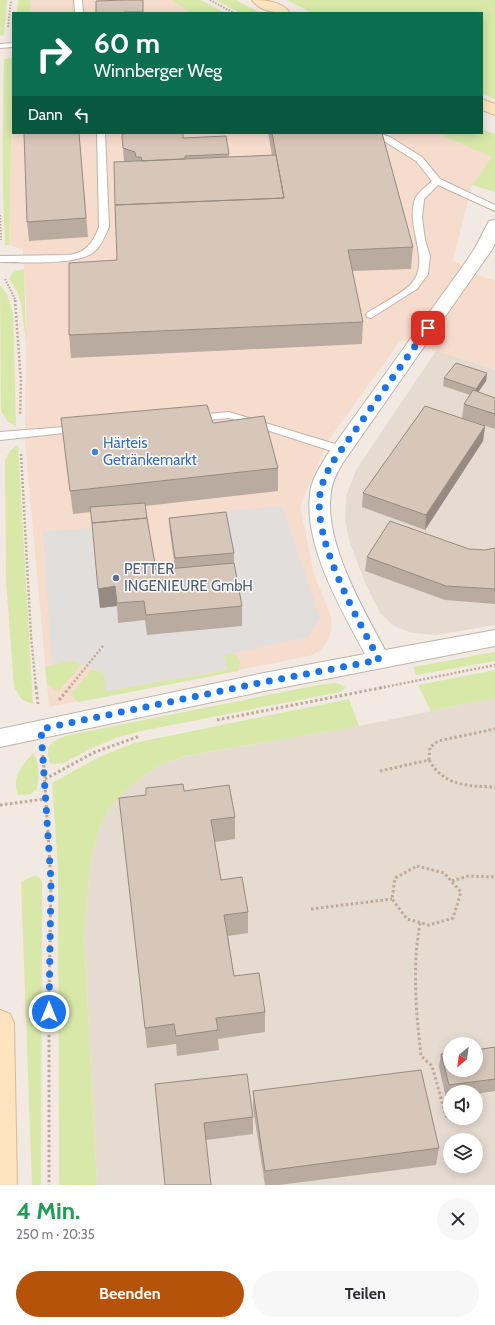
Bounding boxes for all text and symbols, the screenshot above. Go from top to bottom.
text: 60 m [94,26,160,60]
icon: right [28,28,80,80]
text: Winnberger Weg [94,60,222,82]
icon: left [71,104,93,126]
text: Dann [28,106,63,124]
pin [411,311,445,345]
icon: arrive [417,317,439,339]
place label: Härteis Getränkemarkt [103,434,197,469]
marker: Härteis Getränkemarkt [90,447,100,457]
place label: PETTER INGENIEURE GmbH [124,560,253,595]
marker: PETTER INGENIEURE GmbH [111,573,121,583]
position arrow [28,991,70,1033]
north arrow [443,1037,483,1077]
map controls [443,1037,483,1173]
button: sound [443,1085,483,1125]
button: layers [443,1133,483,1173]
text: 4 Min. [16,1196,80,1225]
button: close [437,1198,479,1240]
text: 250 m · 20:35 [16,1226,95,1242]
button: Beenden [16,1271,244,1317]
button: Teilen [252,1271,479,1317]

